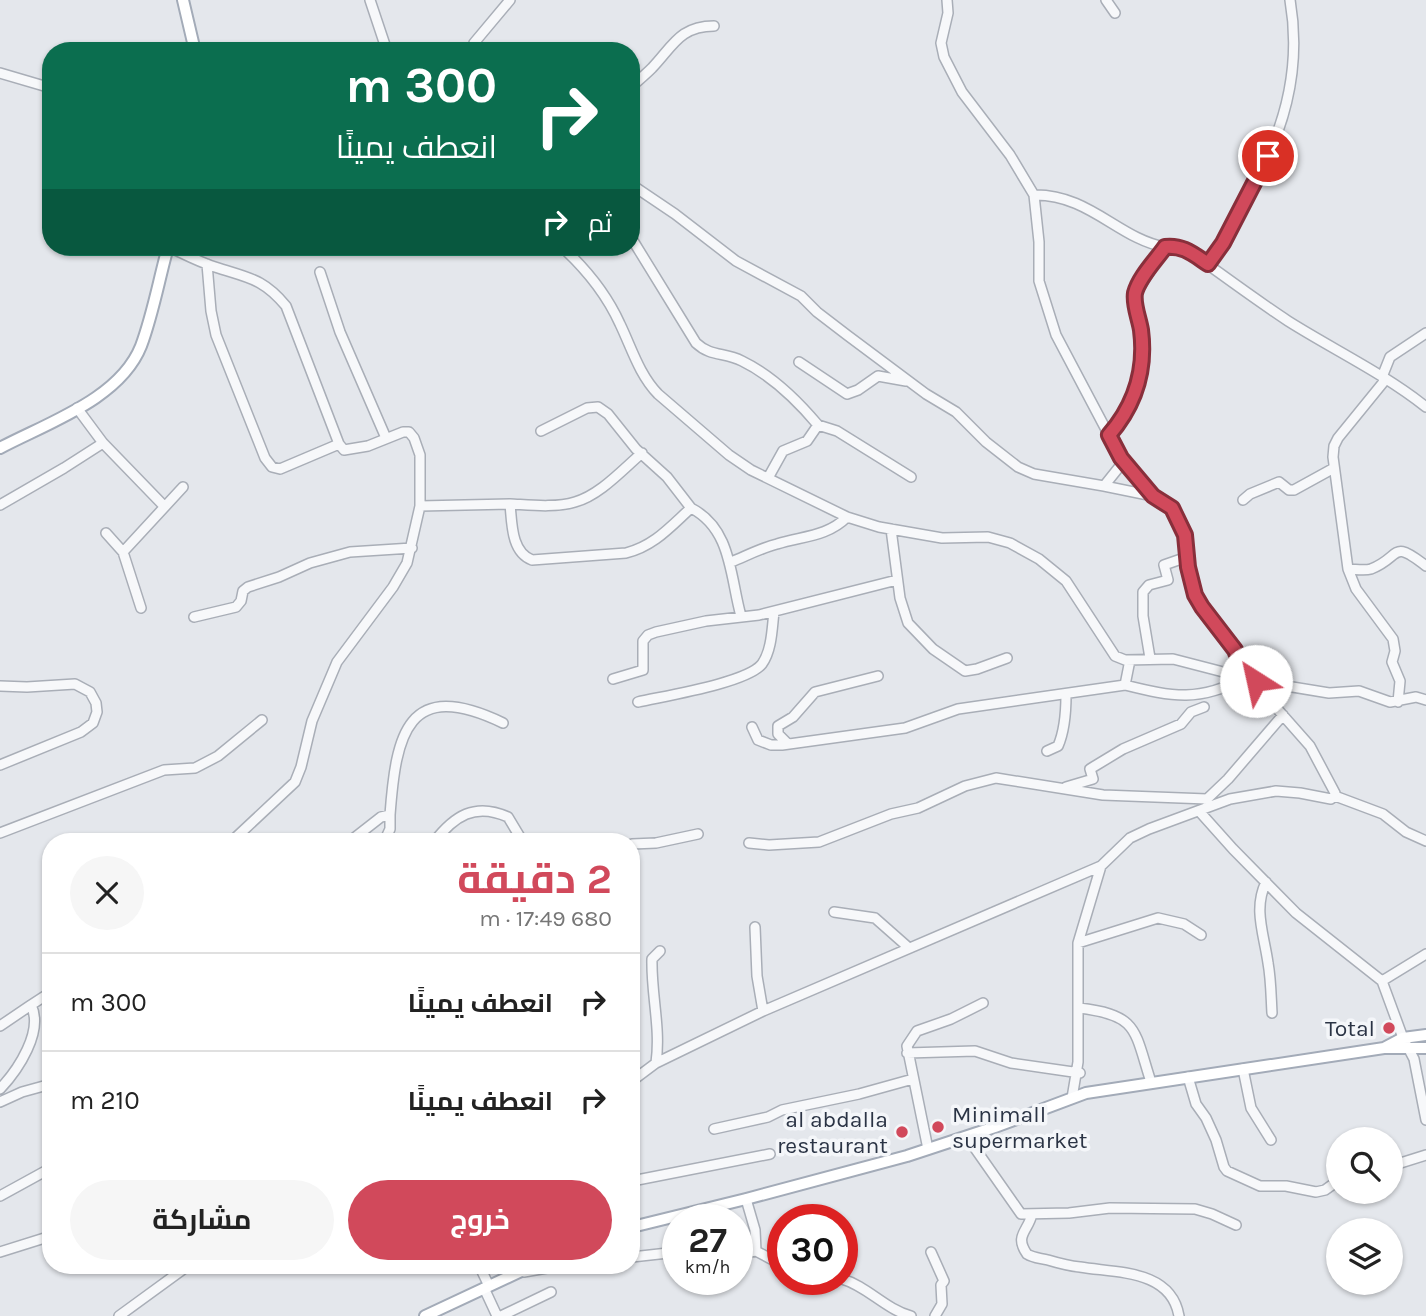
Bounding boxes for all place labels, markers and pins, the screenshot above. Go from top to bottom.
pin [1238,126,1298,186]
place label: Total [1325,1015,1375,1042]
marker: Total [1381,1020,1397,1036]
place label: Minimall supermarket [952,1101,1088,1154]
place label: al abdalla restaurant [777,1106,888,1159]
marker: Minimall supermarket [930,1119,946,1135]
marker: al abdalla restaurant [894,1124,910,1140]

